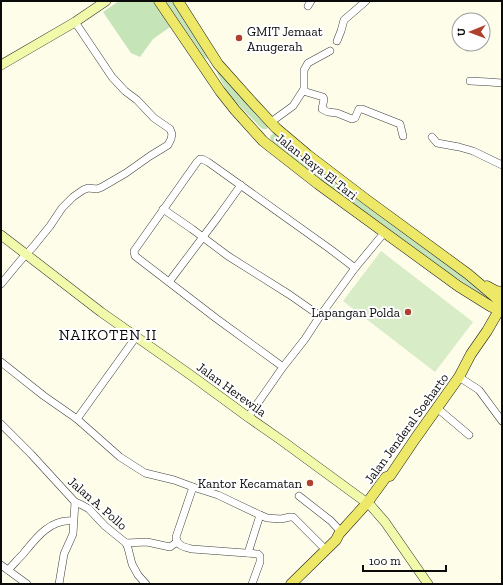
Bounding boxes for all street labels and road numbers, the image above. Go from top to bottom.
street label: Jalan Raya El Tari [273,130,361,203]
street label: Jalan Herewila [194,359,270,420]
street label: Jalan Jenderal Soeharto [361,370,452,486]
street label: Jalan A. Pollo [65,474,130,533]

